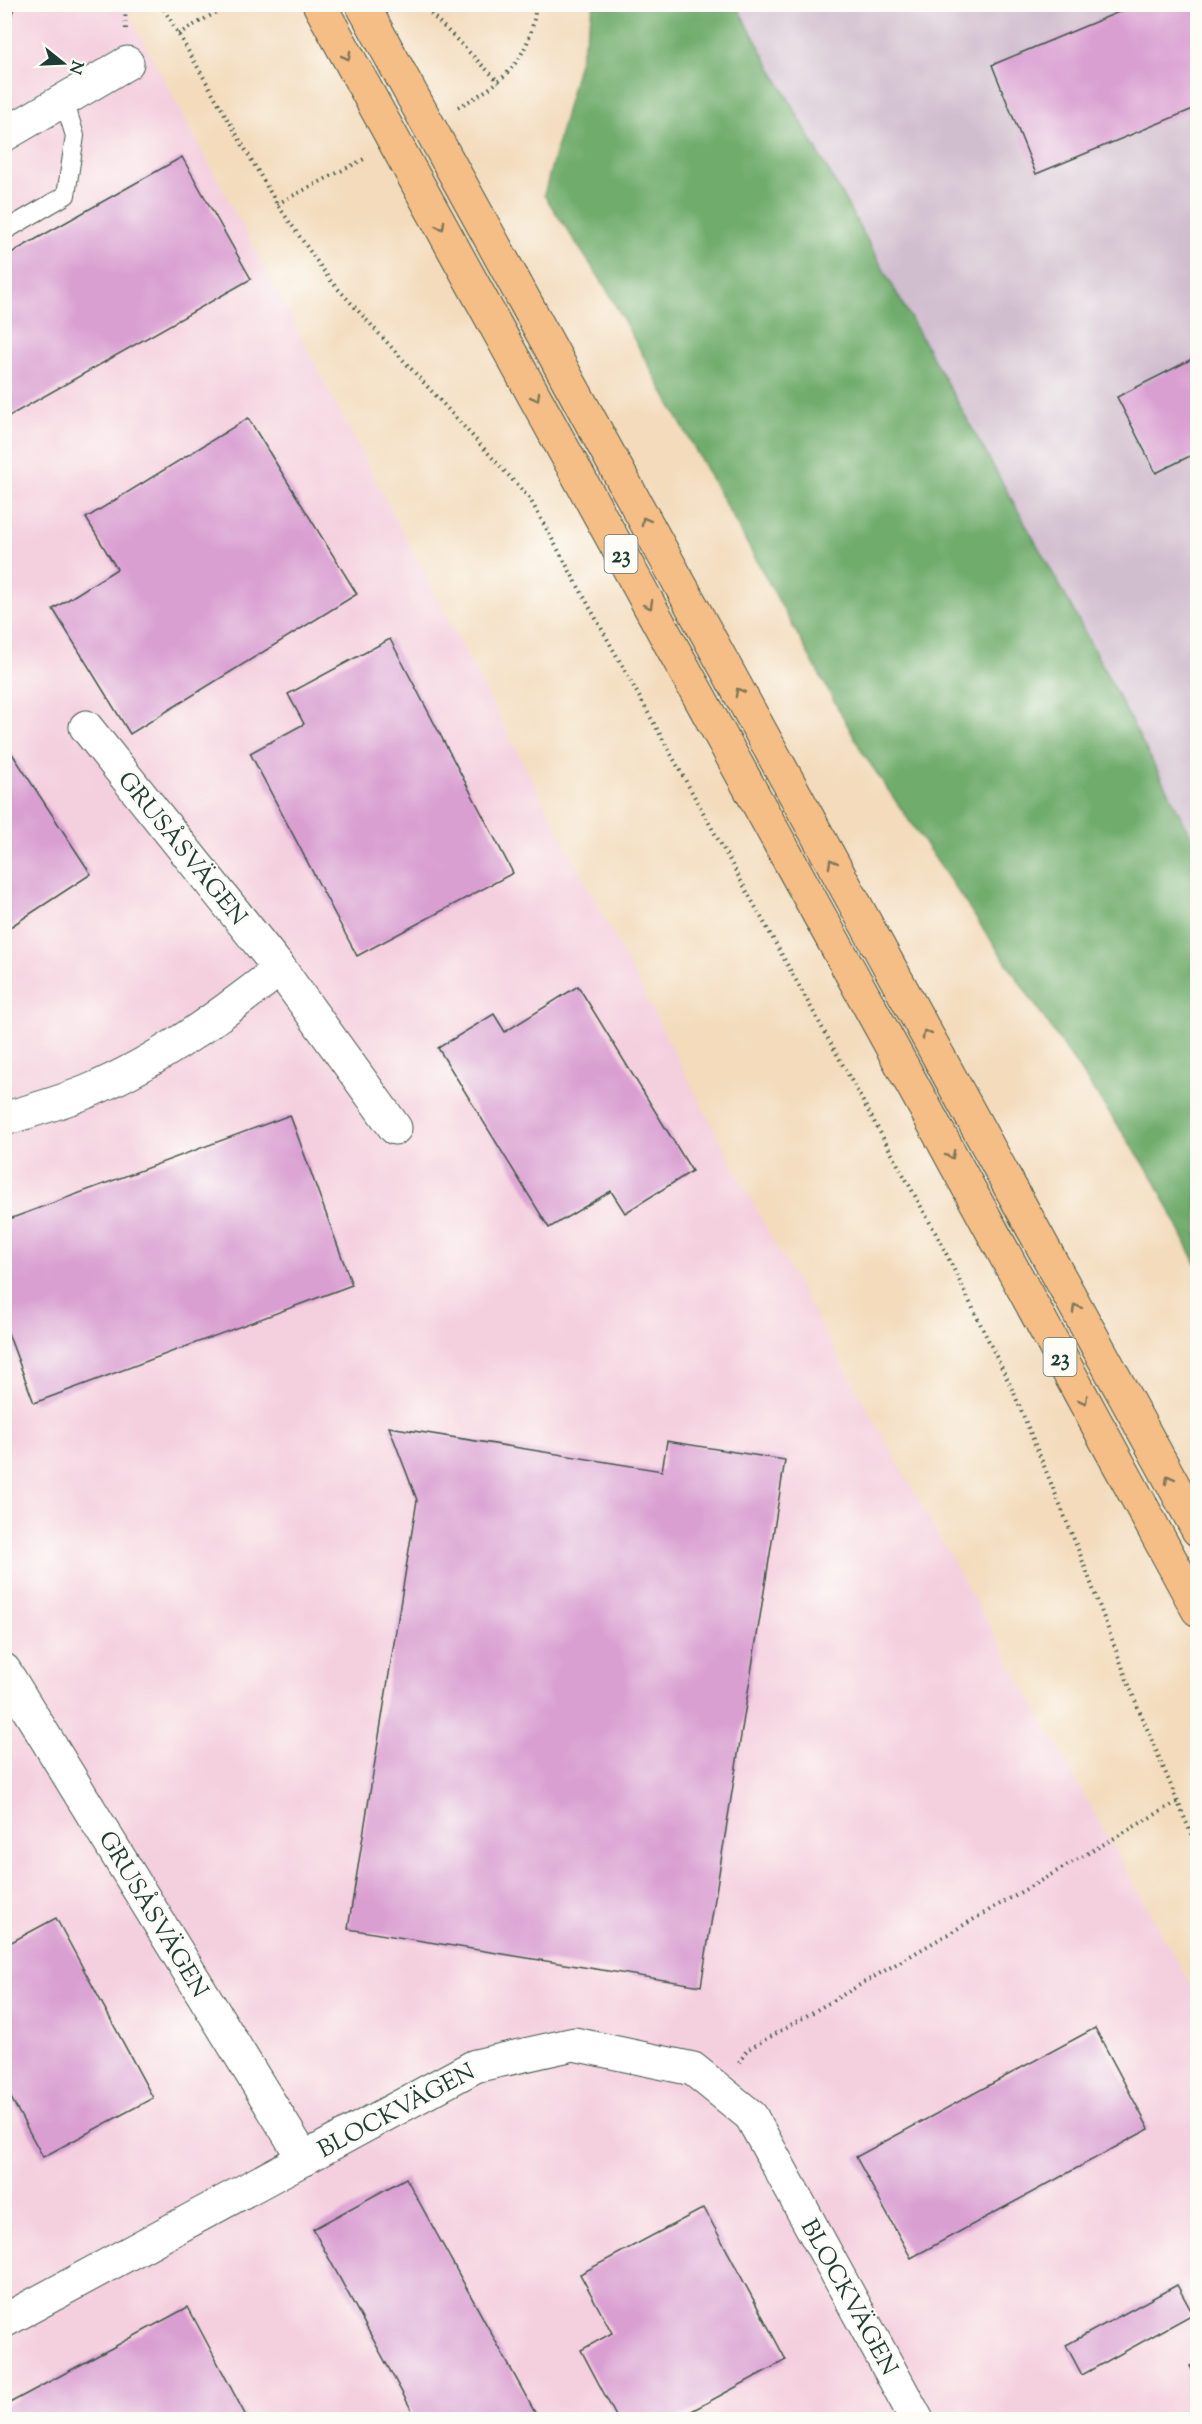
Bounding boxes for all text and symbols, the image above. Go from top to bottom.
north arrow [33,33,93,93]
one-way arrow [340,50,351,60]
text: N [62,57,88,77]
one-way arrow [434,220,445,231]
one-way arrow [528,391,540,401]
one-way arrow [641,517,652,527]
road number: 23 [604,535,638,573]
one-way arrow [642,599,654,609]
one-way arrow [735,688,746,698]
street label: GRUSÅSVÄGEN [109,765,254,934]
one-way arrow [828,859,840,869]
one-way arrow [922,1029,933,1040]
one-way arrow [944,1149,955,1159]
one-way arrow [1072,1303,1083,1314]
road number: 23 [1044,1338,1076,1376]
one-way arrow [1077,1394,1088,1405]
one-way arrow [1165,1475,1176,1485]
street label: GRUSÅSVÄGEN [89,1825,216,2005]
street label: BLOCKVÄGEN [312,2056,482,2168]
street label: BLOCKVÄGEN [791,2214,905,2382]

